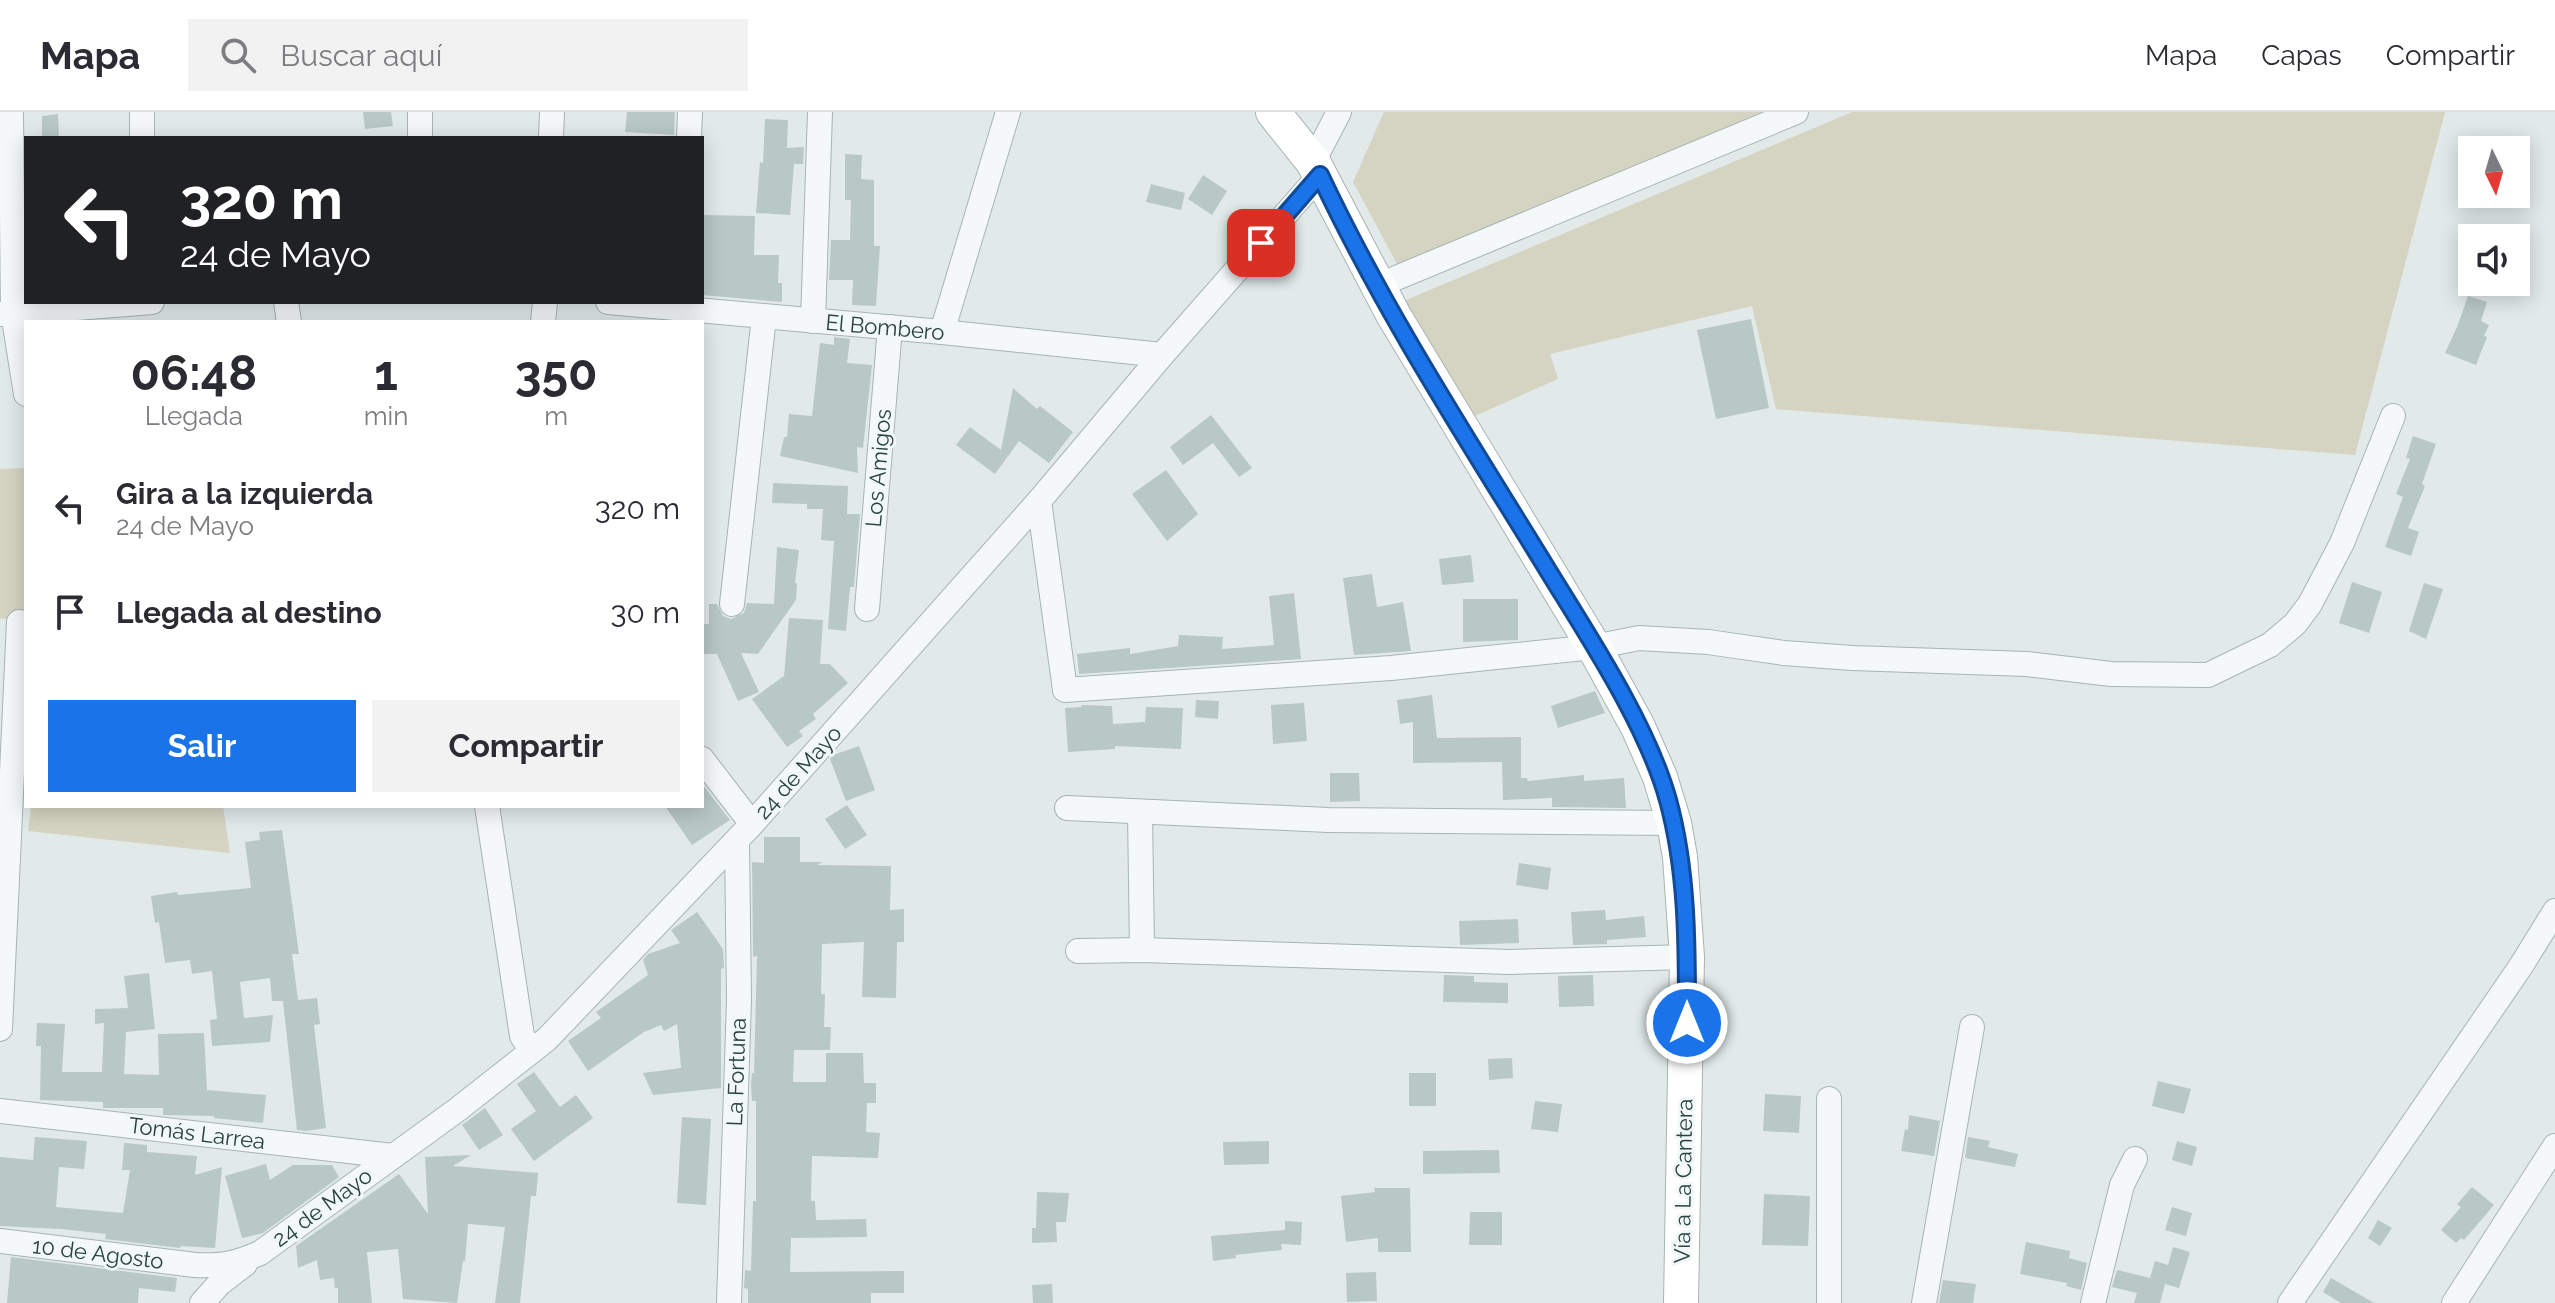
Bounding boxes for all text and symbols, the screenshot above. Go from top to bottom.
search box [188,19,748,91]
text: Mapa [40,33,140,78]
icon: search [216,33,260,77]
text: Buscar aquí [280,38,442,73]
text: Mapa [2145,39,2217,72]
text: Capas [2261,39,2342,72]
text: Compartir [2386,39,2515,72]
north arrow [2458,136,2530,208]
map controls [2458,136,2530,296]
text: 320 m [180,166,343,232]
icon: left [48,168,152,272]
pin [1227,209,1295,277]
icon: arrive [1239,221,1283,265]
button: sound [2458,224,2530,296]
text: 24 de Mayo [180,233,371,275]
street label: El Bombero [824,309,946,345]
text: 06:48 [130,345,257,401]
text: 1 [374,345,398,401]
text: 350 [515,345,598,401]
text: Llegada [145,401,243,431]
text: min [364,401,408,431]
text: m [544,401,568,431]
street label: Los Amigos [860,408,896,528]
text: Gira a la izquierda [116,476,373,511]
icon: left [48,486,92,530]
text: 320 m [595,491,680,526]
text: 24 de Mayo [116,511,254,541]
icon: arrive [48,590,92,634]
text: Llegada al destino [116,595,382,630]
text: 30 m [610,595,680,630]
button: Salir [48,700,356,792]
button: Compartir [372,700,680,792]
street label: 24 de Mayo [749,720,847,824]
position arrow [1645,981,1729,1065]
street label: La Fortuna [721,1017,751,1127]
street label: Vía a La Cantera [1669,1098,1697,1264]
street label: Tomás Larrea [127,1112,267,1154]
street label: 24 de Mayo [267,1162,377,1252]
street label: 10 de Agosto [31,1232,165,1274]

